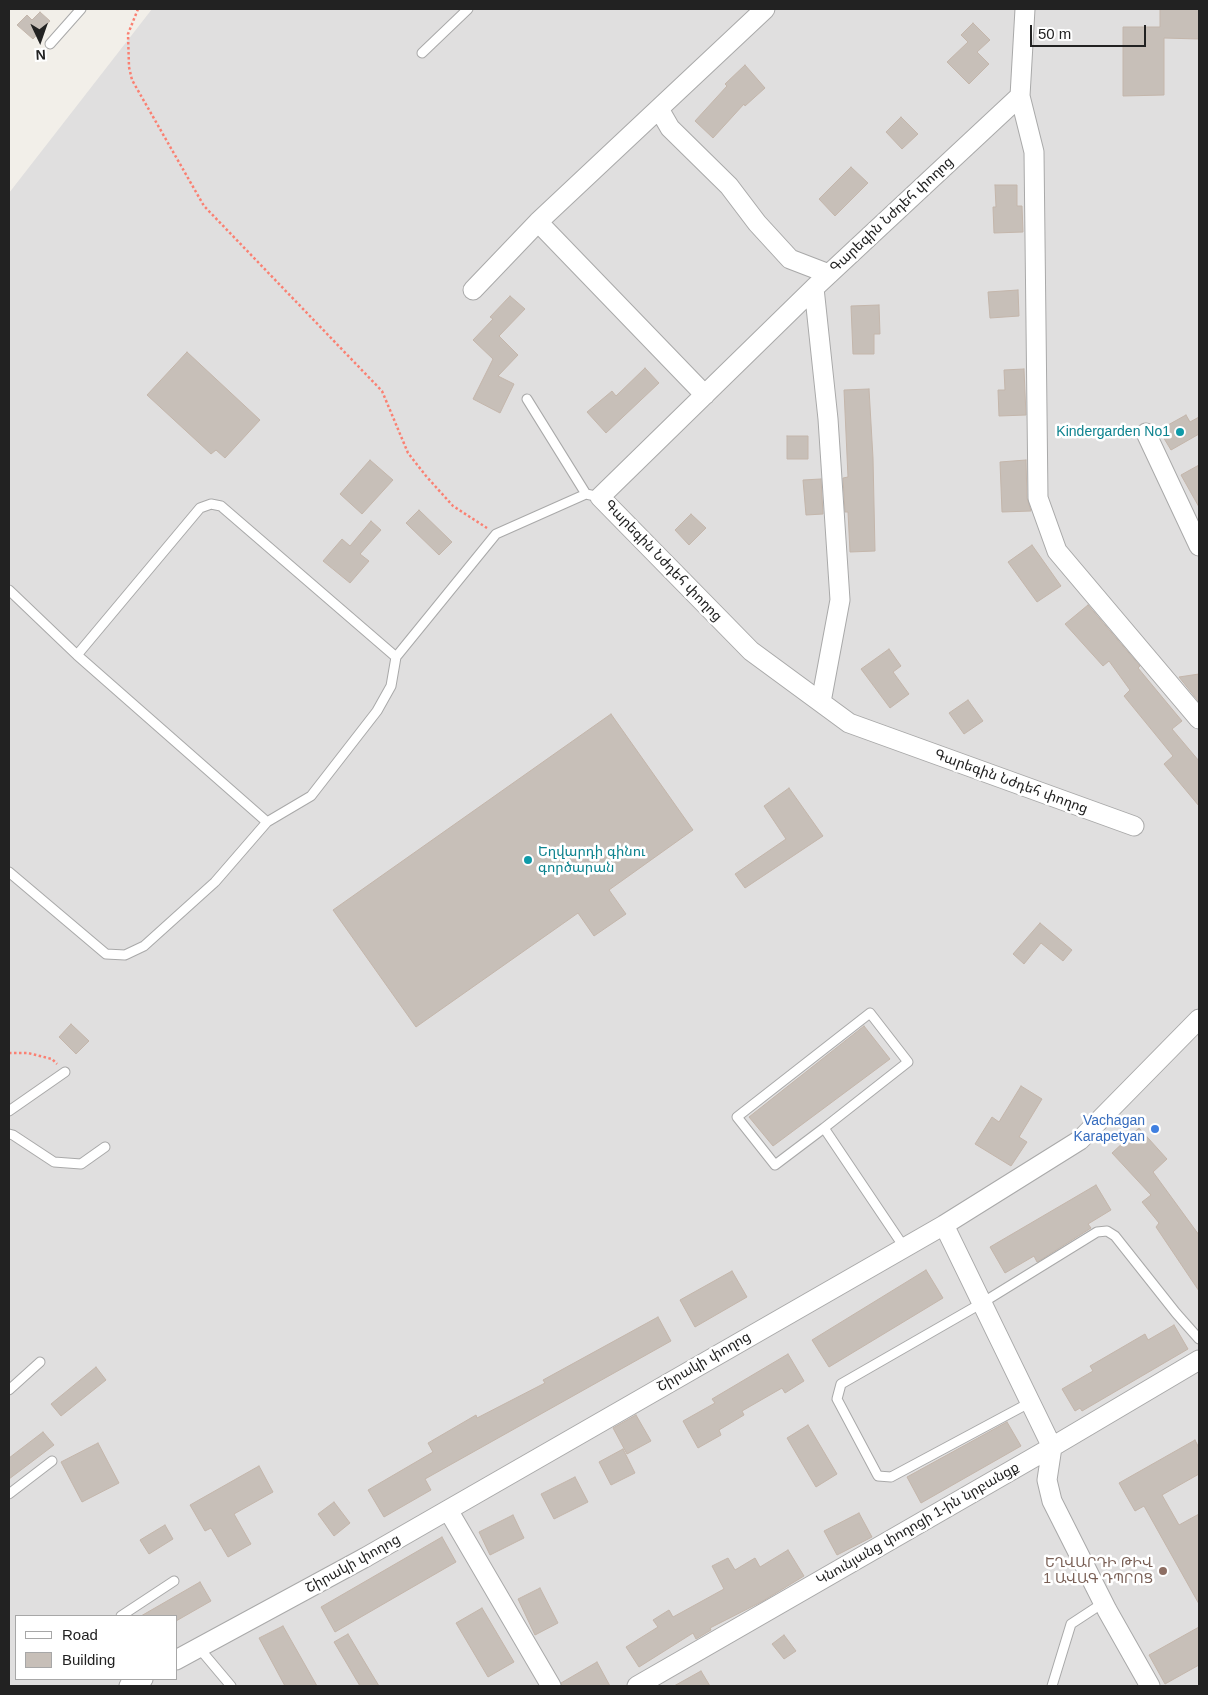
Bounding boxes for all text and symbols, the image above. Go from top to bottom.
north arrow [15,15,65,65]
scale bar [1033,15,1149,47]
text: 50 m [1038,25,1071,42]
text: N [35,47,46,63]
street label: Գարեգին Նժդեհ փողոց [827,153,957,277]
place label: Kindergarden No1 [1056,424,1170,440]
marker: Kindergarden No1 [1174,426,1186,438]
street label: Գարեգին Նժդեհ փողոց [601,497,725,625]
street label: Գարեգին Նժդեհ փողոց [932,746,1090,818]
place label: Եղվարդի գինու գործարան [538,844,645,876]
marker: Եղվարդի գինու գործարան [522,854,534,866]
place label: Vachagan Karapetyan [1073,1113,1145,1146]
marker: Vachagan Karapetyan [1149,1123,1161,1135]
street label: Շիրակի փողոց [654,1328,754,1396]
street label: Կնունյանց փողոցի 1-ին նրբանցք [814,1459,1022,1589]
street label: Շիրակի փողոց [303,1531,403,1597]
place label: ԵՂՎԱՐԴԻ ԹԻՎ 1 ԱՎԱԳ ԴՊՐՈՑ [1043,1555,1153,1588]
marker: ԵՂՎԱՐԴԻ ԹԻՎ 1 ԱՎԱԳ ԴՊՐՈՑ [1157,1565,1169,1577]
legend [15,1615,178,1680]
text: Road [62,1626,98,1643]
text: Building [62,1651,115,1668]

